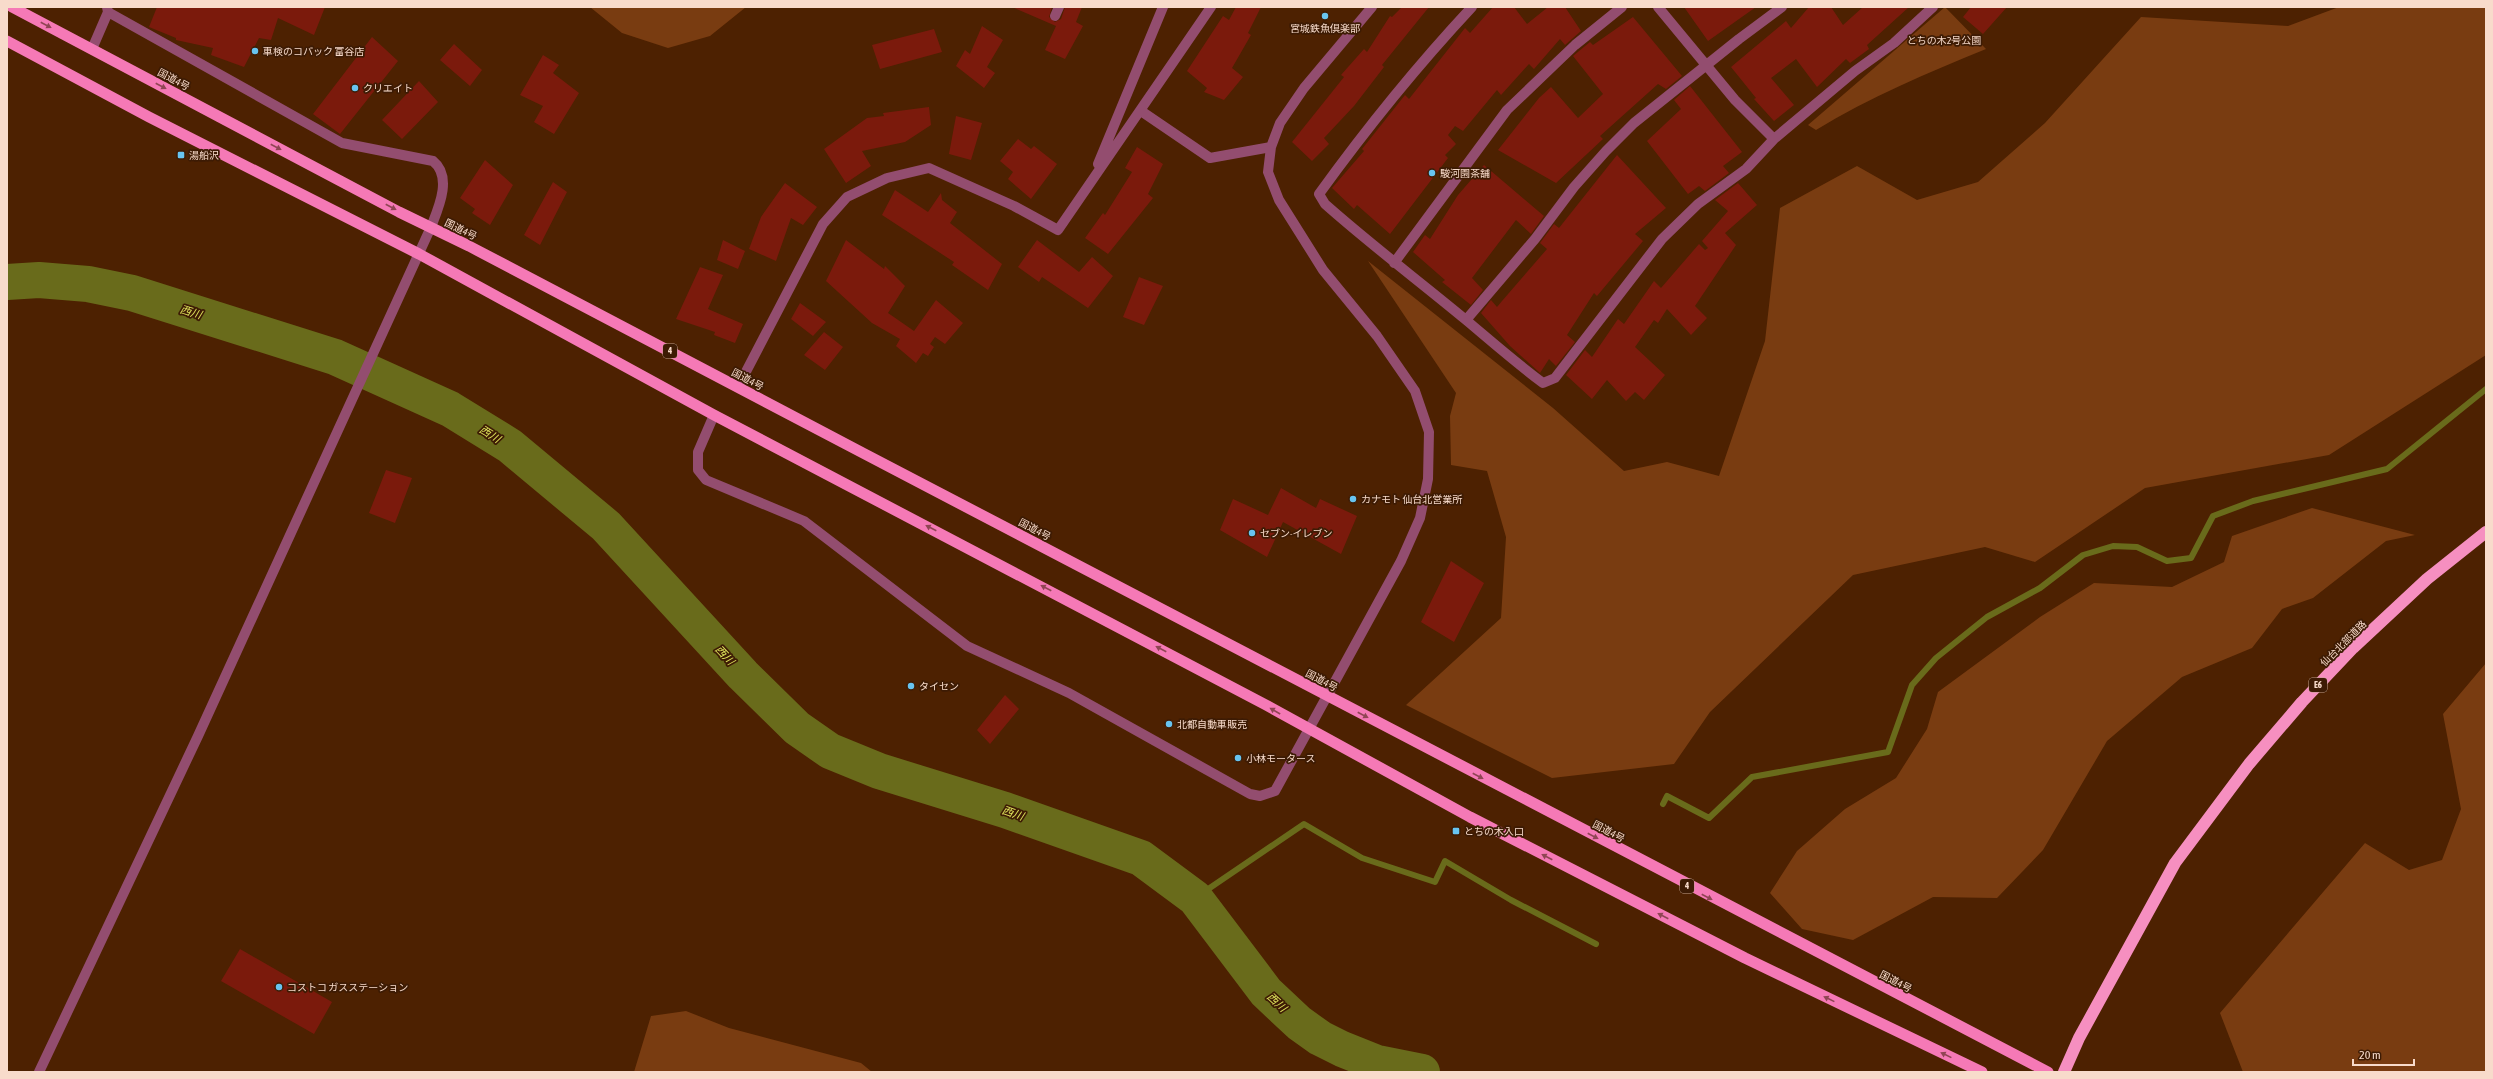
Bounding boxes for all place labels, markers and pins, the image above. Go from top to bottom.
marker: 宮城鉄魚倶楽部 [1320,11,1330,21]
place label: 宮城鉄魚倶楽部 [1290,23,1360,34]
marker: 車検のコパック 富谷店 [250,46,260,56]
place label: 車検のコパック 富谷店 [263,46,364,57]
marker: クリエイト [350,83,360,93]
place label: クリエイト [363,83,413,94]
marker: 湯船沢 [176,150,186,160]
place label: 湯船沢 [189,150,219,161]
marker: 駿河園茶舗 [1427,168,1437,178]
place label: 駿河園茶舗 [1440,168,1490,179]
marker: カナモト 仙台北営業所 [1348,494,1358,504]
place label: カナモト 仙台北営業所 [1361,494,1462,505]
marker: セブン-イレブン [1247,528,1257,538]
place label: セブン-イレブン [1260,528,1333,539]
marker: タイセン [906,681,916,691]
place label: タイセン [919,681,959,692]
marker: 北都自動車販売 [1164,719,1174,729]
place label: 北都自動車販売 [1177,719,1247,730]
marker: 小林モータース [1233,753,1243,763]
place label: 小林モータース [1246,753,1316,764]
marker: とちの木入口 [1451,826,1461,836]
place label: とちの木入口 [1464,826,1524,837]
marker: コストコ ガスステーション [274,982,284,992]
place label: コストコ ガスステーション [287,982,408,993]

